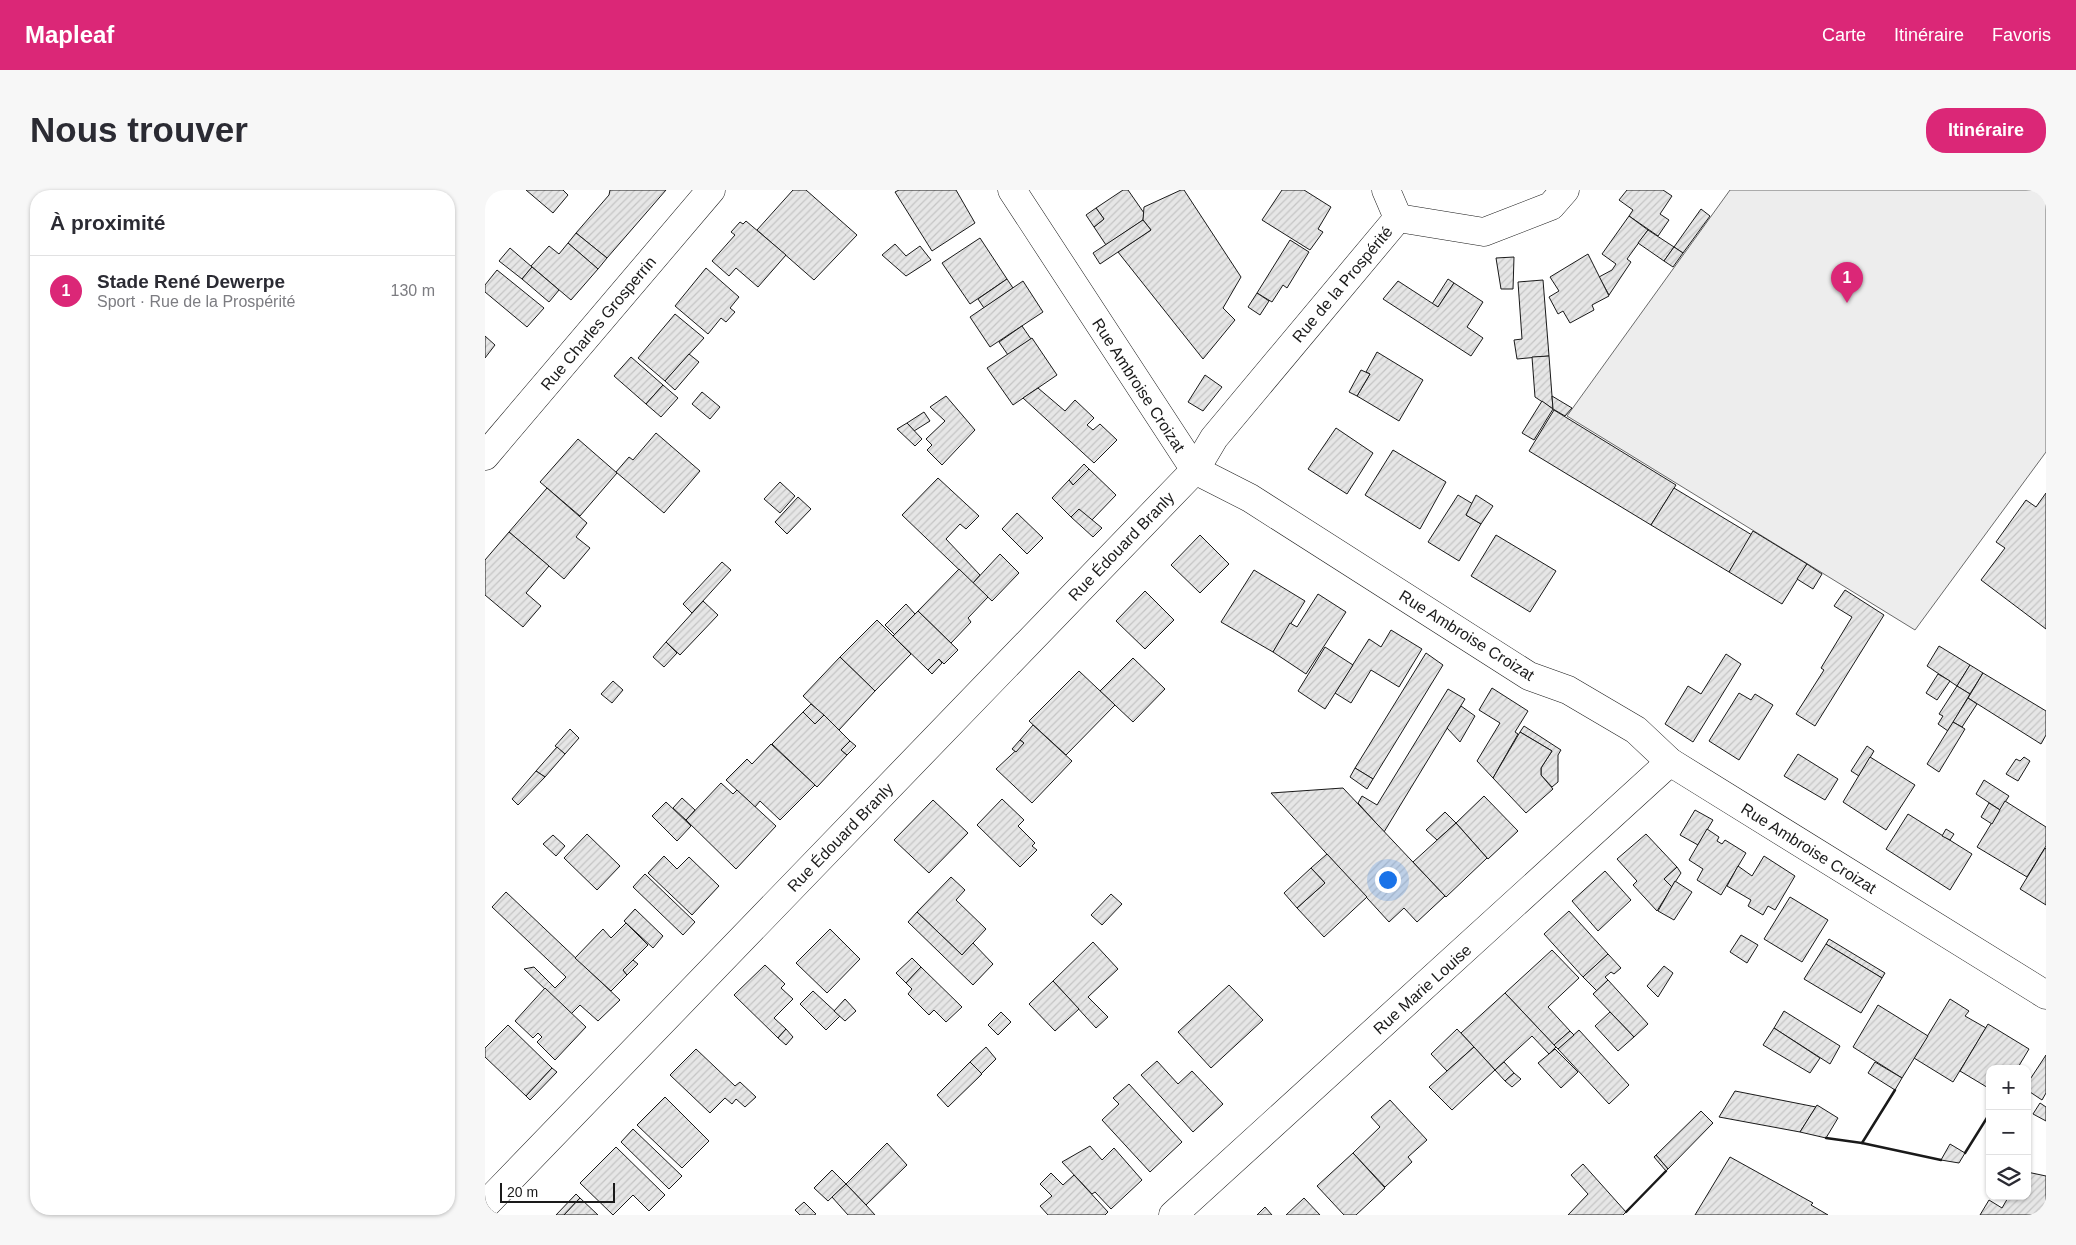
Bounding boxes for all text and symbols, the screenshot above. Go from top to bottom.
text: Mapleaf [25,21,114,48]
text: Carte [1822,25,1866,45]
text: Itinéraire [1894,25,1964,45]
text: Favoris [1992,25,2051,45]
button: Itinéraire [1926,108,2046,153]
text: Nous trouver [30,110,248,149]
text: À proximité [50,211,166,234]
street label: Rue de la Prospérité [1289,223,1396,346]
street label: Rue Charles Grosperrin [538,253,659,393]
pin: 1 [1831,262,1863,303]
text: Stade René Dewerpe [97,271,285,292]
text: 1 [62,282,70,299]
text: 130 m [391,282,435,299]
text: Sport · Rue de la Prospérité [97,293,295,310]
street label: Rue Ambroise Croizat [1089,315,1188,456]
street label: Rue Édouard Branly [1064,488,1178,604]
street label: Rue Ambroise Croizat [1396,587,1538,684]
street label: Rue Édouard Branly [783,779,897,895]
street label: Rue Ambroise Croizat [1738,800,1880,897]
your location [1375,867,1401,893]
street label: Rue Marie Louise [1370,941,1475,1038]
map controls [1986,1065,2031,1200]
button: + [1986,1065,2031,1110]
button: − [1986,1110,2031,1155]
button: layers [1986,1155,2031,1200]
scale bar [500,1180,615,1203]
text: 20 m [507,1184,538,1200]

